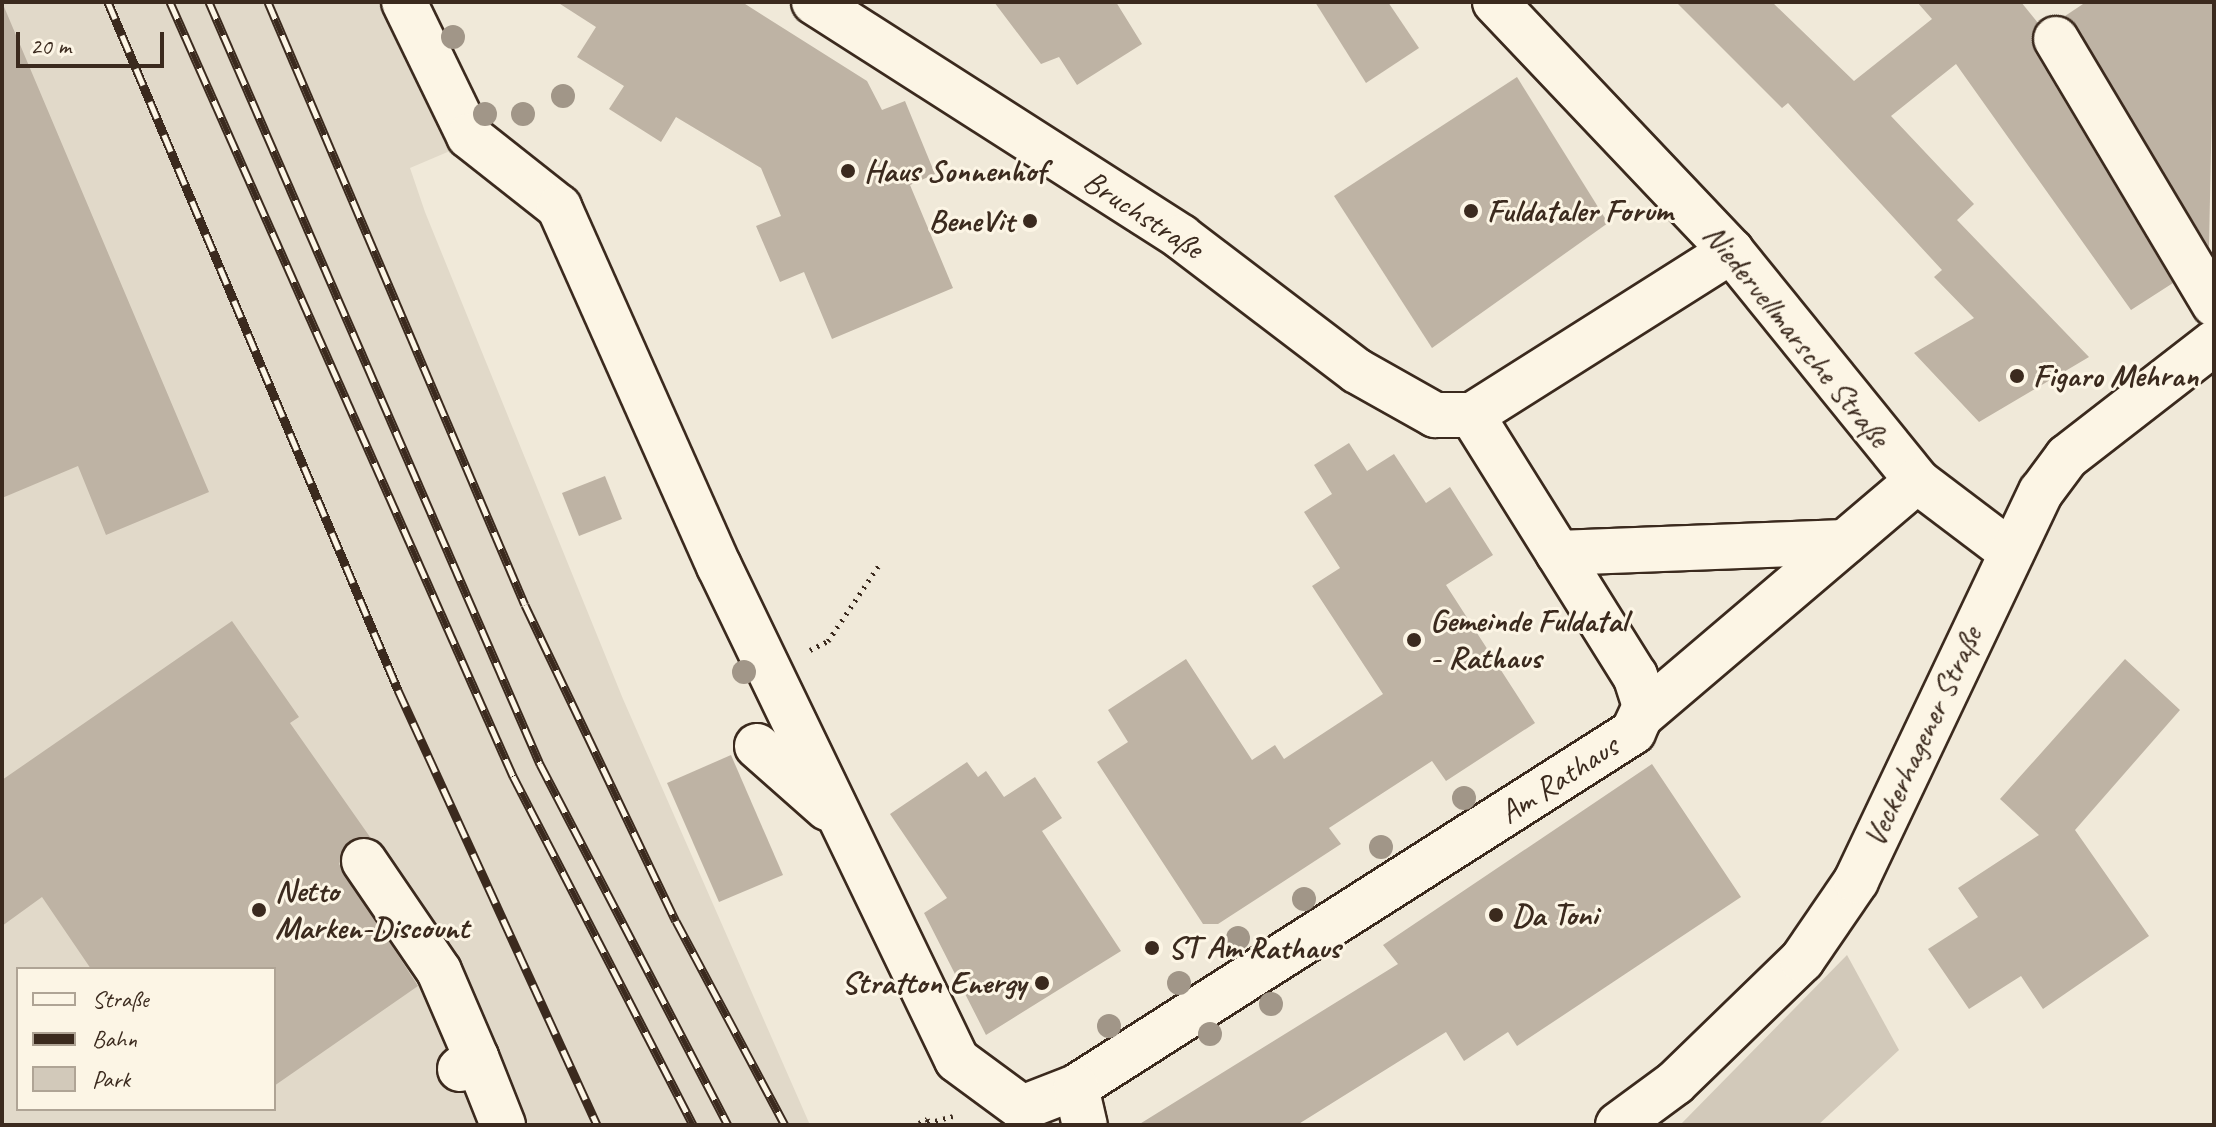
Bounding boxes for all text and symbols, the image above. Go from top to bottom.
scale bar [20,16,168,66]
text: 20 m [30,31,71,61]
place label: Haus Sonnenhof [864,152,1046,190]
marker: Haus Sonnenhof [839,162,857,180]
street label: Bruchstraße [1076,162,1210,268]
place label: Fuldataler Forum [1487,192,1674,230]
place label: BeneVit [929,202,1014,240]
marker: Fuldataler Forum [1462,202,1480,220]
marker: BeneVit [1021,212,1039,230]
street label: Niedervellmarsche Straße [1694,217,1898,455]
place label: Figaro Mehran [2033,357,2199,395]
marker: Figaro Mehran [2008,367,2026,385]
place label: Gemeinde Fuldatal - Rathaus [1430,603,1626,678]
street label: Veckerhagener Straße [1855,620,1991,854]
marker: Gemeinde Fuldatal - Rathaus [1405,631,1423,649]
street label: Am Rathaus [1493,728,1625,832]
place label: Netto Marken-Discount [275,873,469,948]
place label: Da Toni [1512,896,1597,934]
marker: Netto Marken-Discount [250,901,268,919]
marker: Da Toni [1487,906,1505,924]
place label: ST Am Rathaus [1168,929,1342,967]
marker: ST Am Rathaus [1143,939,1161,957]
place label: Stratton Energy [841,964,1026,1002]
legend [16,967,276,1111]
marker: Stratton Energy [1033,974,1051,992]
text: Straße [92,984,149,1014]
text: Bahn [92,1024,137,1054]
text: Park [92,1064,130,1094]

